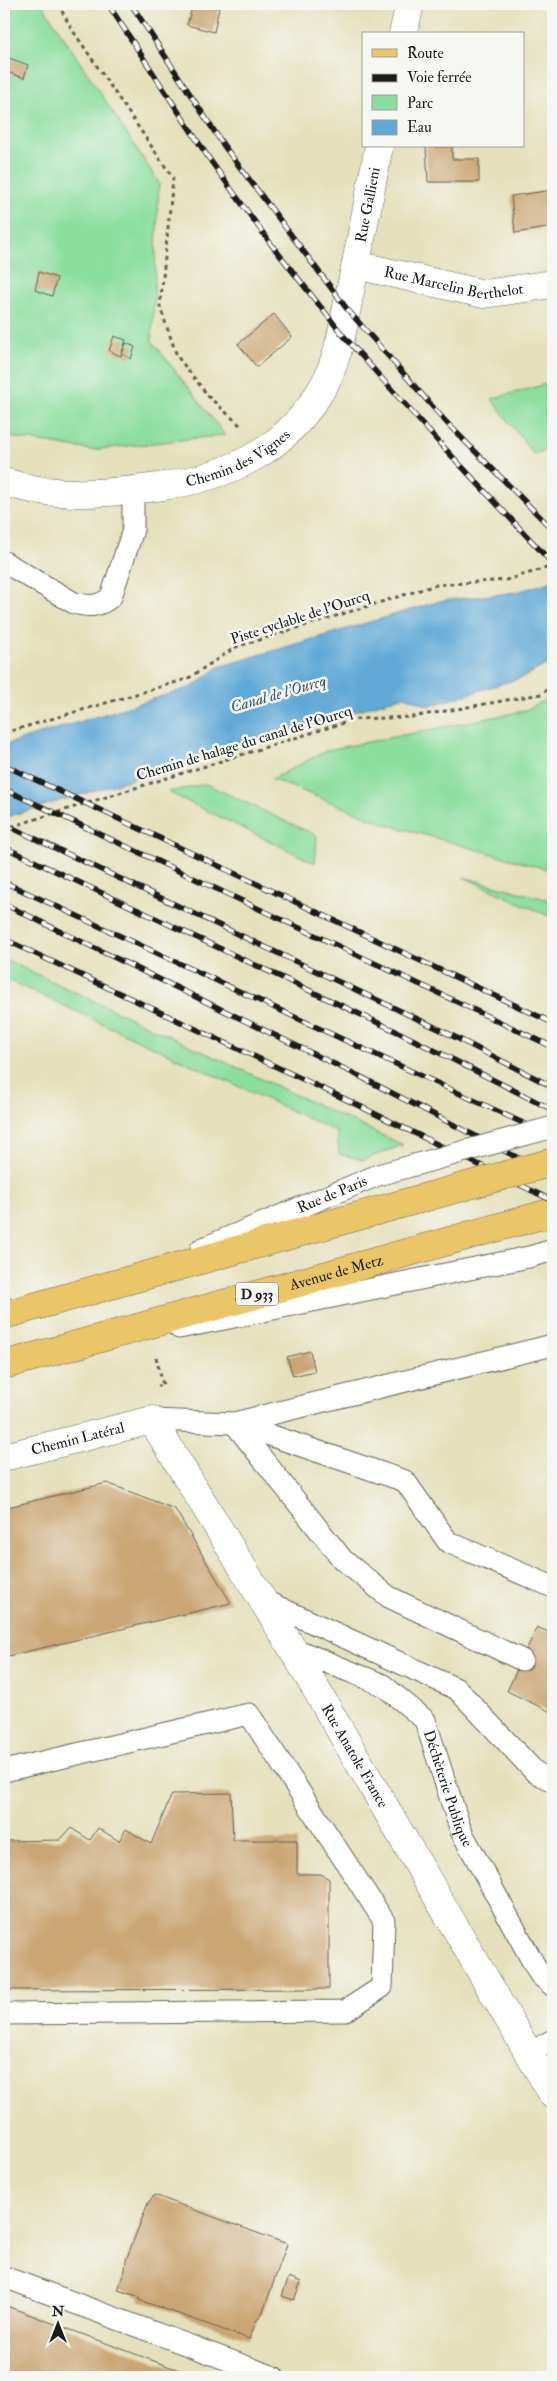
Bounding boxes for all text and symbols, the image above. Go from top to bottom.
legend [362,32,524,148]
text: Route [407,44,444,63]
text: Voie ferrée [407,68,472,87]
text: Parc [407,94,433,113]
text: Eau [407,118,432,137]
street label: Rue Gallieni [351,166,385,244]
street label: Rue Marcelin Berthelot [382,263,525,304]
street label: Chemin des Vignes [184,425,294,492]
street label: Piste cyclable de l'Ourcq [228,586,372,649]
water label: Canal de l'Ourcq [228,671,329,717]
street label: Chemin de halage du canal de l'Ourcq [134,702,354,785]
street label: Rue de Paris [294,1172,370,1218]
street label: Avenue de Metz [287,1251,385,1295]
road number: D 933 [236,1282,278,1306]
street label: Chemin Latéral [29,1418,127,1460]
street label: Rue Anatole France [317,1701,392,1812]
street label: Déchèterie Publique [419,1728,477,1850]
north arrow [32,2298,82,2348]
text: N [51,2303,65,2320]

